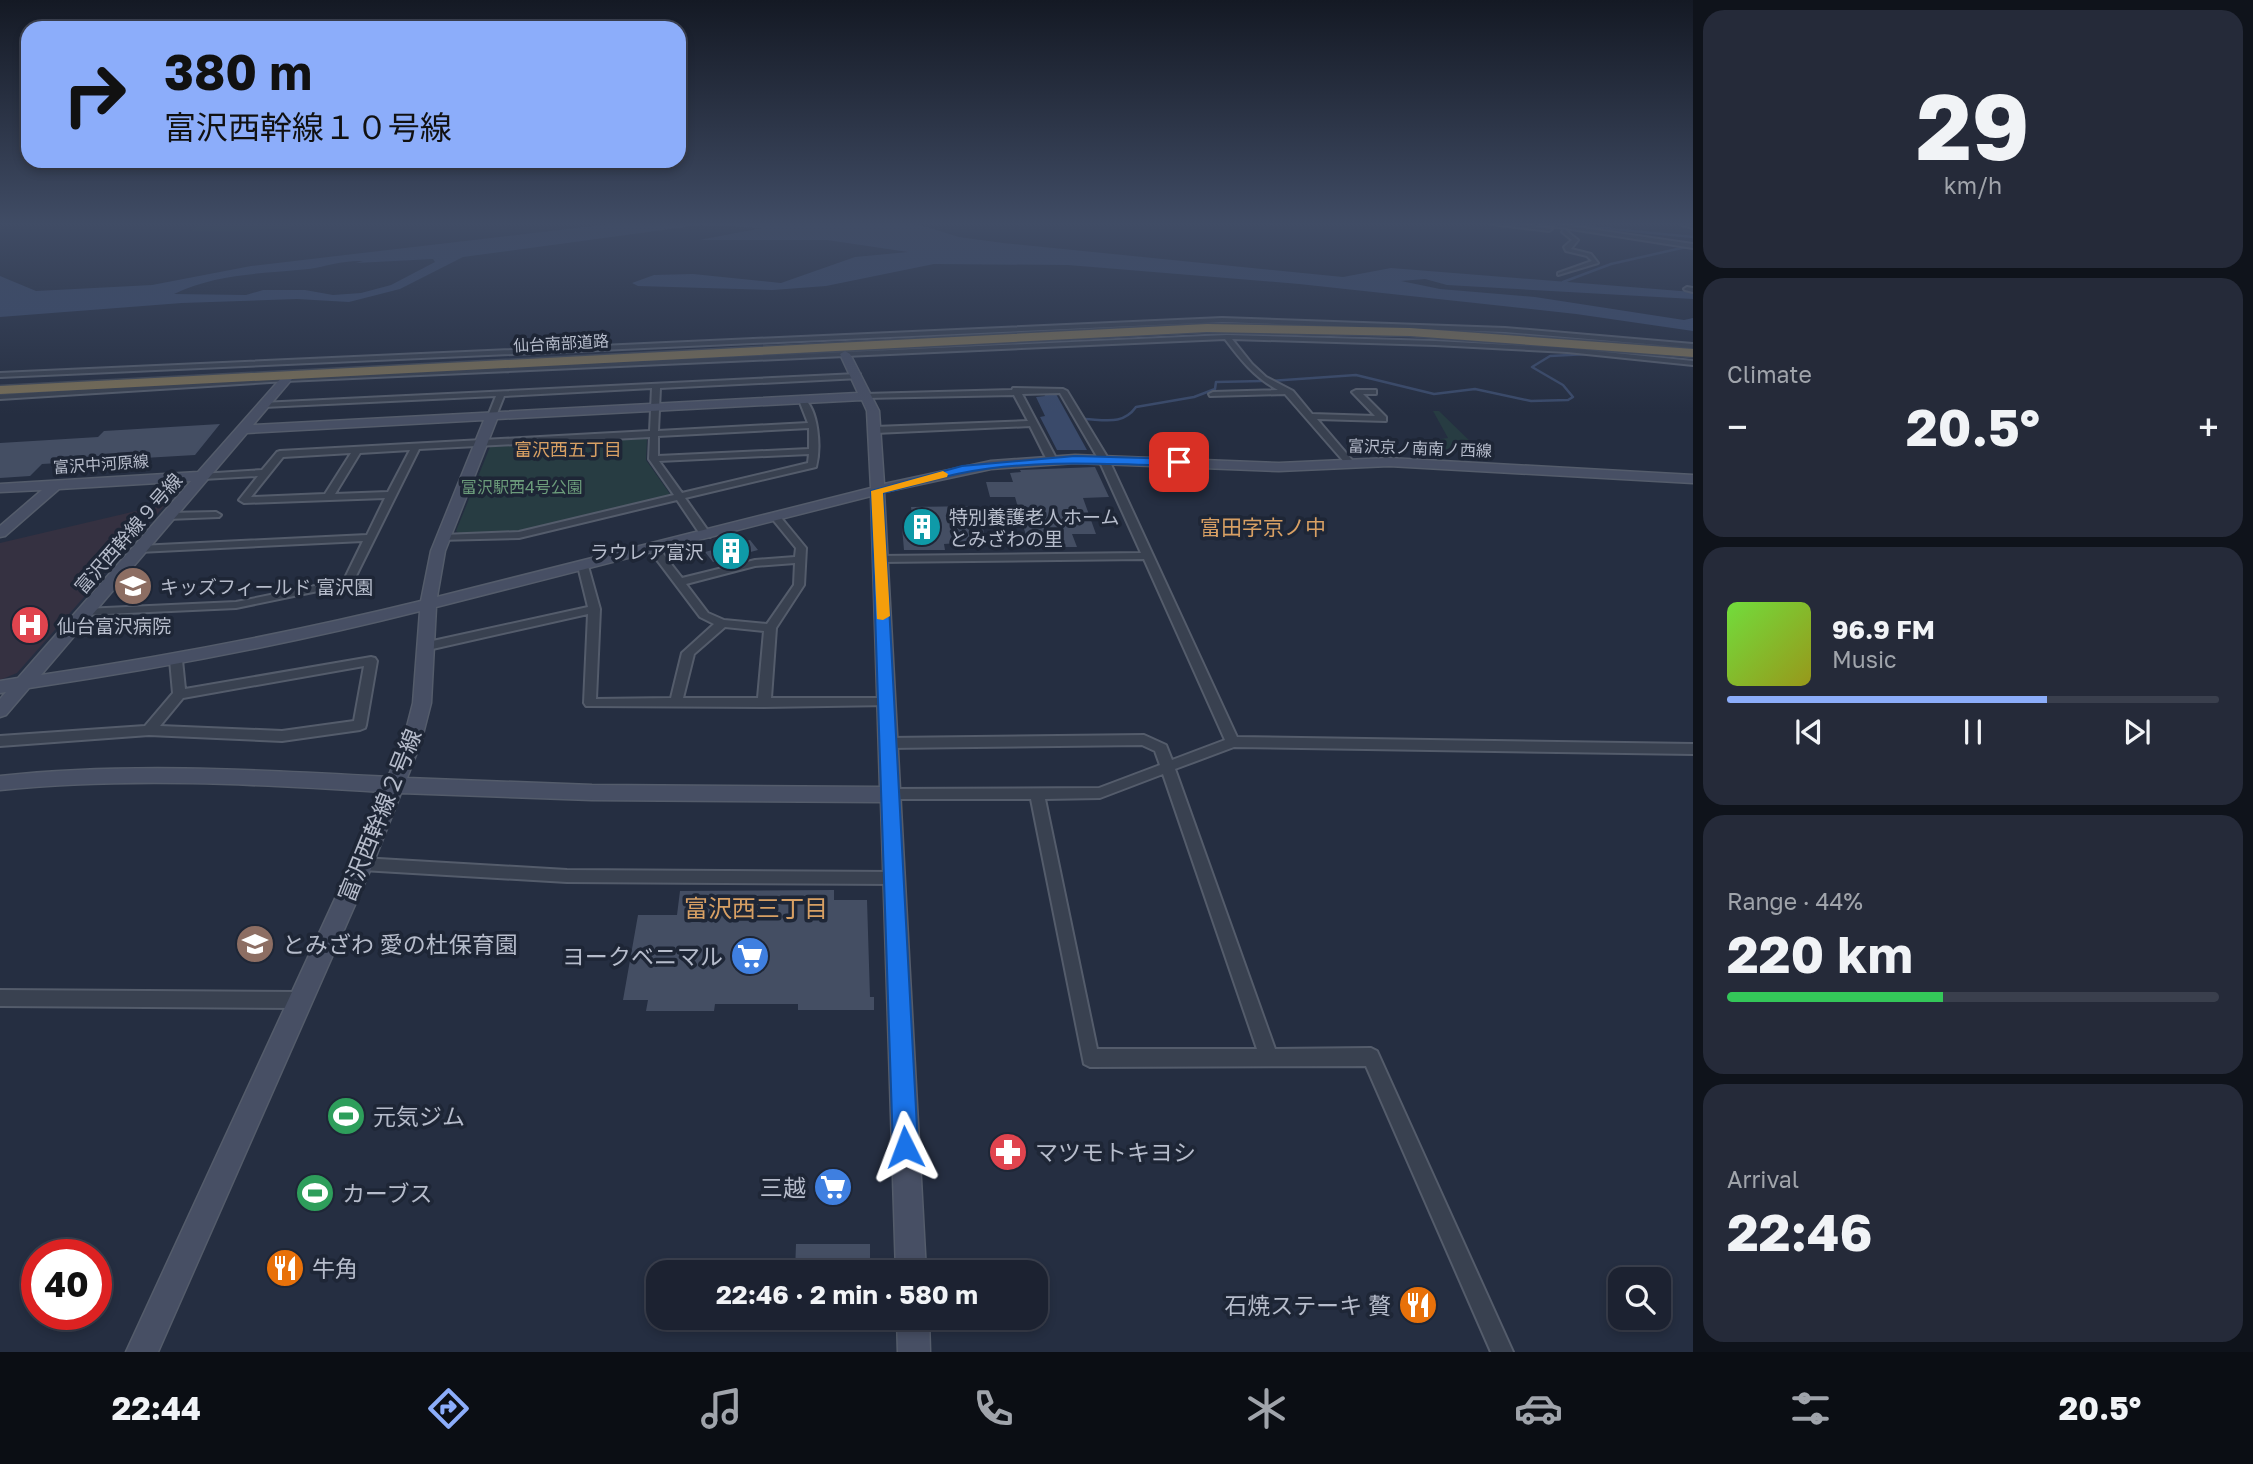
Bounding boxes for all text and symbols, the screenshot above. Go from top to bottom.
text: 380 m [164,42,312,101]
icon: right [49,49,140,140]
text: 29 [1916,71,2030,180]
text: 富沢西幹線１０号線 [164,108,452,146]
text: km/h [1944,171,2002,199]
street label: 仙台南部道路 [513,331,609,355]
text: Climate [1727,360,1812,388]
text: 20.5° [1906,395,2040,457]
text: − [1727,404,1748,449]
text: + [2198,404,2219,449]
pin [1149,432,1209,492]
street label: 富沢京ノ南南ノ西線 [1348,435,1492,461]
district label: 富沢西五丁目 [514,438,622,460]
icon: arrive [1160,443,1198,481]
street label: 富沢中河原線 [52,451,150,477]
street label: 富沢西幹線９号線 [69,468,187,598]
park label: 富沢駅西4号公園 [461,477,583,497]
place label: 特別養護老人ホーム とみざわの里 [949,505,1119,550]
building icon: 特別養護老人ホーム とみざわの里 [901,506,943,548]
district label: 富田字京ノ中 [1200,514,1326,540]
building icon: ラウレア富沢 [710,530,752,572]
place label: ラウレア富沢 [590,540,704,563]
school or university icon: キッズフィールド 富沢園 [112,565,154,607]
place label: キッズフィールド 富沢園 [160,575,373,598]
hospital icon: 仙台富沢病院 [9,604,51,646]
place label: 仙台富沢病院 [57,614,171,637]
text: 96.9 FM [1832,614,1935,645]
text: Music [1832,645,1897,673]
icon: previous [1790,713,1828,751]
icon: pause [1954,713,1992,751]
icon: next [2118,713,2156,751]
street label: 富沢西幹線２号線 [332,724,426,906]
text: Range · 44% [1727,887,1863,915]
district label: 富沢西三丁目 [684,893,828,922]
text: 220 km [1727,922,1913,984]
school or university icon: とみざわ 愛の杜保育園 [234,923,276,965]
place label: とみざわ 愛の杜保育園 [282,930,518,958]
supermarket icon: ヨークベニマル [729,935,771,977]
place label: ヨークベニマル [562,942,723,970]
sports icon: 元気ジム [325,1095,367,1137]
place label: 元気ジム [373,1102,465,1130]
position arrow [868,1110,942,1184]
pharmacy icon: マツモトキヨシ [987,1131,1029,1173]
place label: マツモトキヨシ [1035,1138,1196,1166]
text: Arrival [1727,1165,1799,1193]
supermarket icon: 三越 [812,1166,854,1208]
sports icon: カーブス [294,1172,336,1214]
place label: 三越 [760,1173,806,1201]
place label: カーブス [342,1179,433,1207]
text: 22:46 [1727,1200,1873,1262]
speed limit sign: 40 [21,1239,112,1330]
restaurant icon: 牛角 [264,1247,306,1289]
place label: 牛角 [312,1254,358,1282]
map controls [1608,1267,1671,1330]
button: search [1608,1267,1671,1330]
text: 22:46 · 2 min · 580 m [716,1279,978,1310]
restaurant icon: 石焼ステーキ 贅 [1397,1284,1439,1326]
place label: 石焼ステーキ 贅 [1224,1291,1391,1319]
icon: directions [424,1384,473,1433]
icon: music [697,1384,746,1433]
icon: phone [969,1384,1018,1433]
icon: climate [1242,1384,1291,1433]
icon: car [1514,1384,1563,1433]
icon: filters [1786,1384,1835,1433]
text: 22:44 [112,1389,201,1427]
text: 20.5° [2059,1389,2141,1427]

